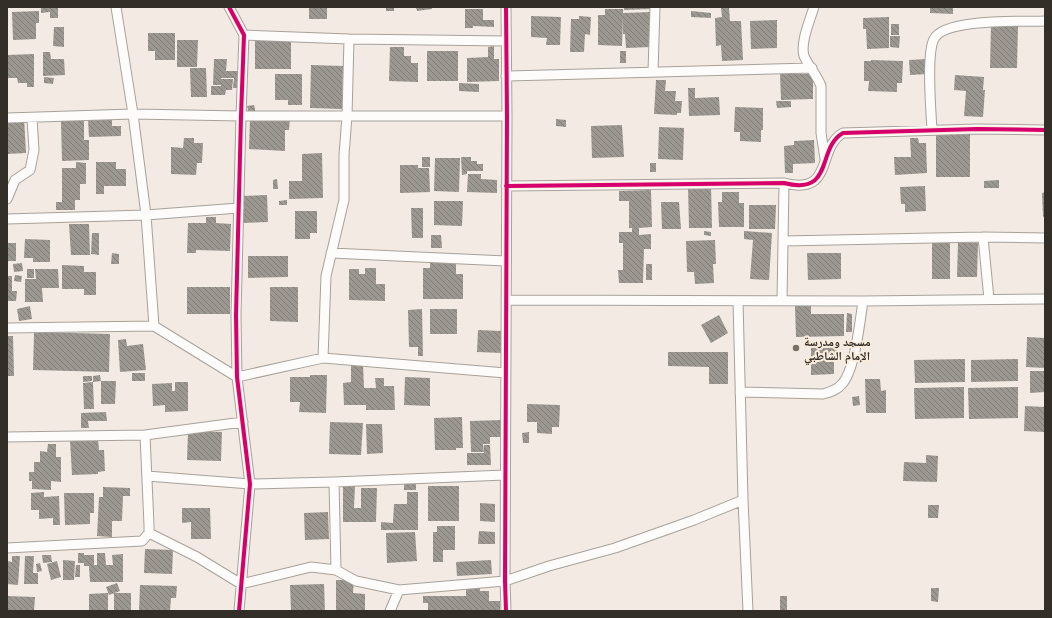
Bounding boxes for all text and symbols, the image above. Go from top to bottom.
place label: مسجد ومدرسة الإمام الشاطبي [804,334,871,365]
marker: مسجد ومدرسة الإمام الشاطبي [791,343,801,353]

